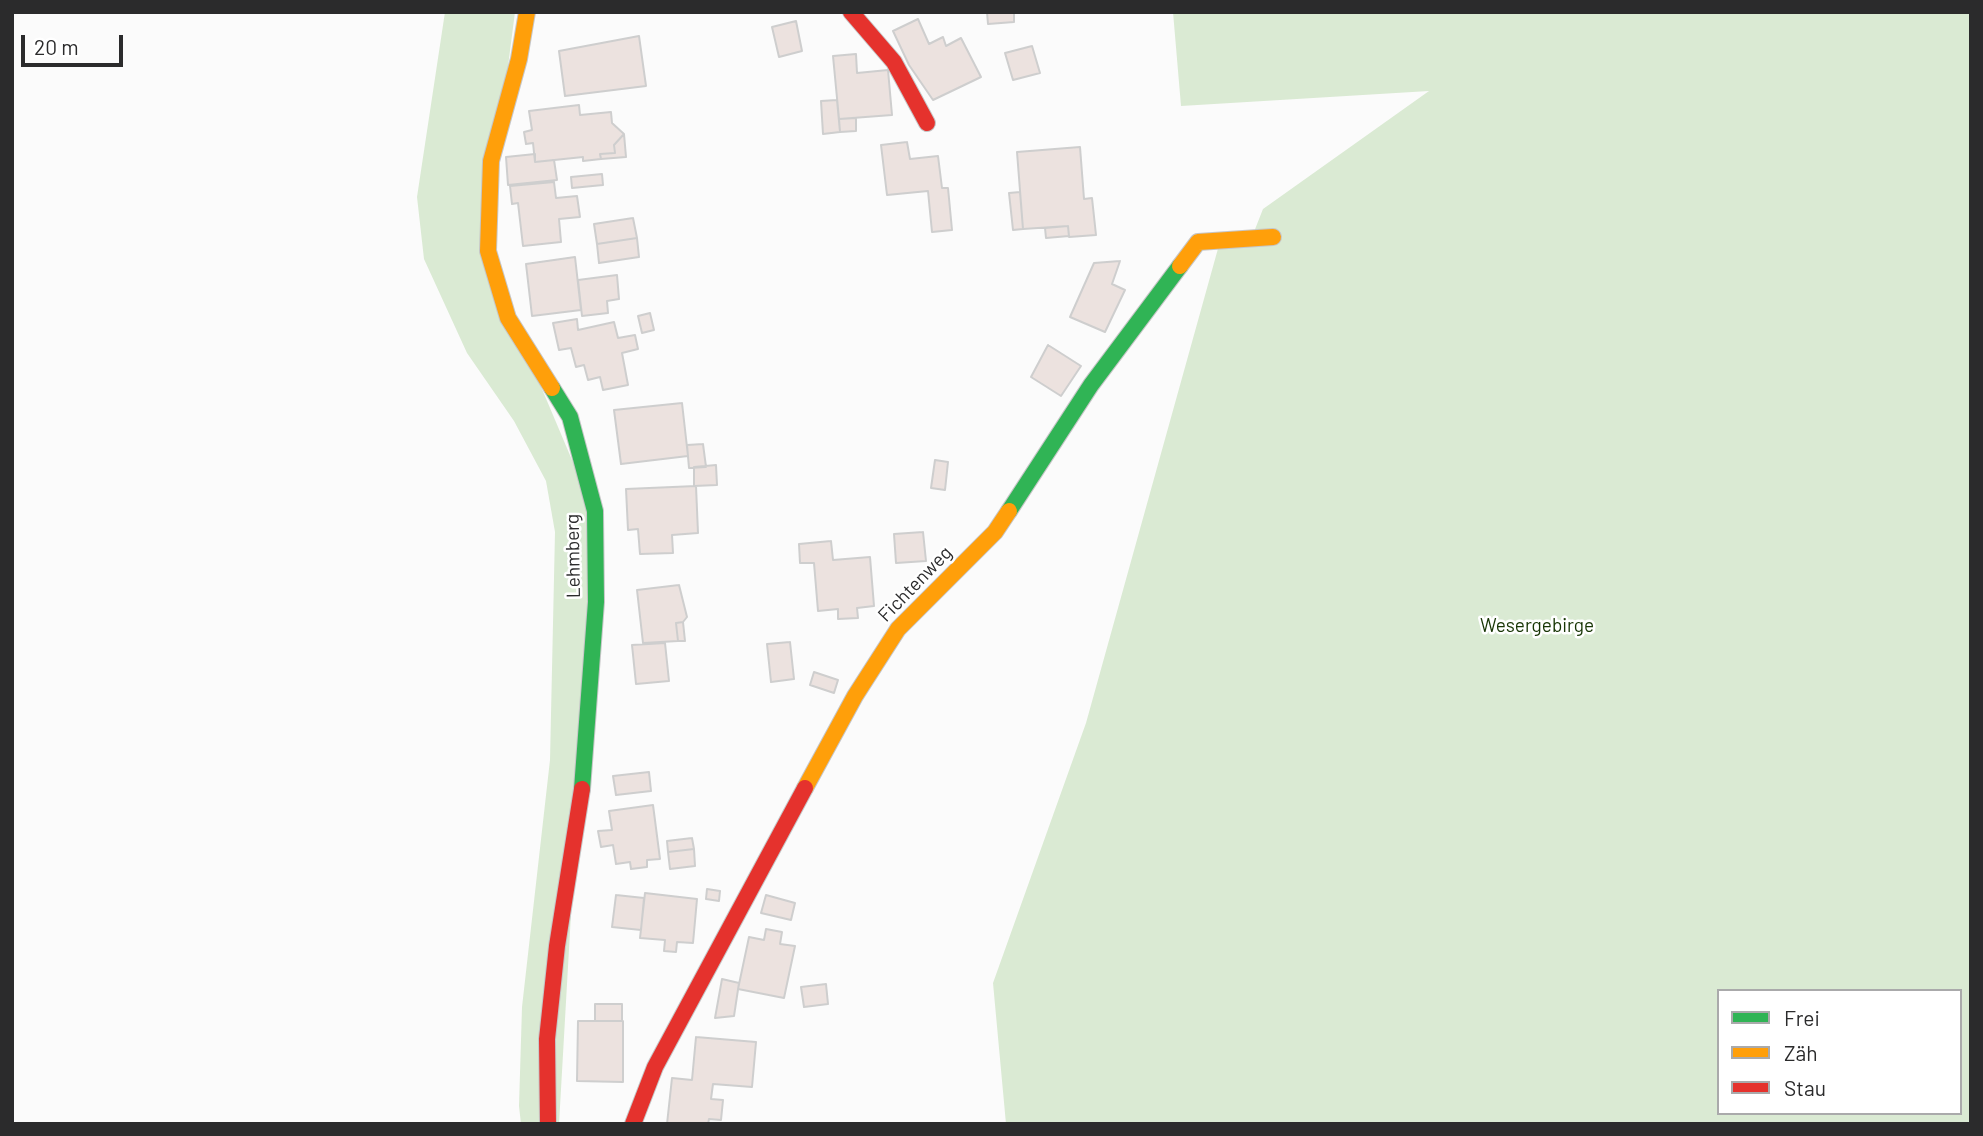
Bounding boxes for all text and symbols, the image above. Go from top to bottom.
scale bar [24,21,126,65]
text: 20 m [34,34,79,59]
street label: Lehmberg [561,514,585,598]
street label: Fichtenweg [873,541,957,627]
park label: Wesergebirge [1480,615,1594,637]
legend [1717,989,1962,1115]
text: Frei [1784,1005,1820,1030]
text: Zäh [1784,1040,1818,1065]
text: Stau [1784,1075,1826,1100]

